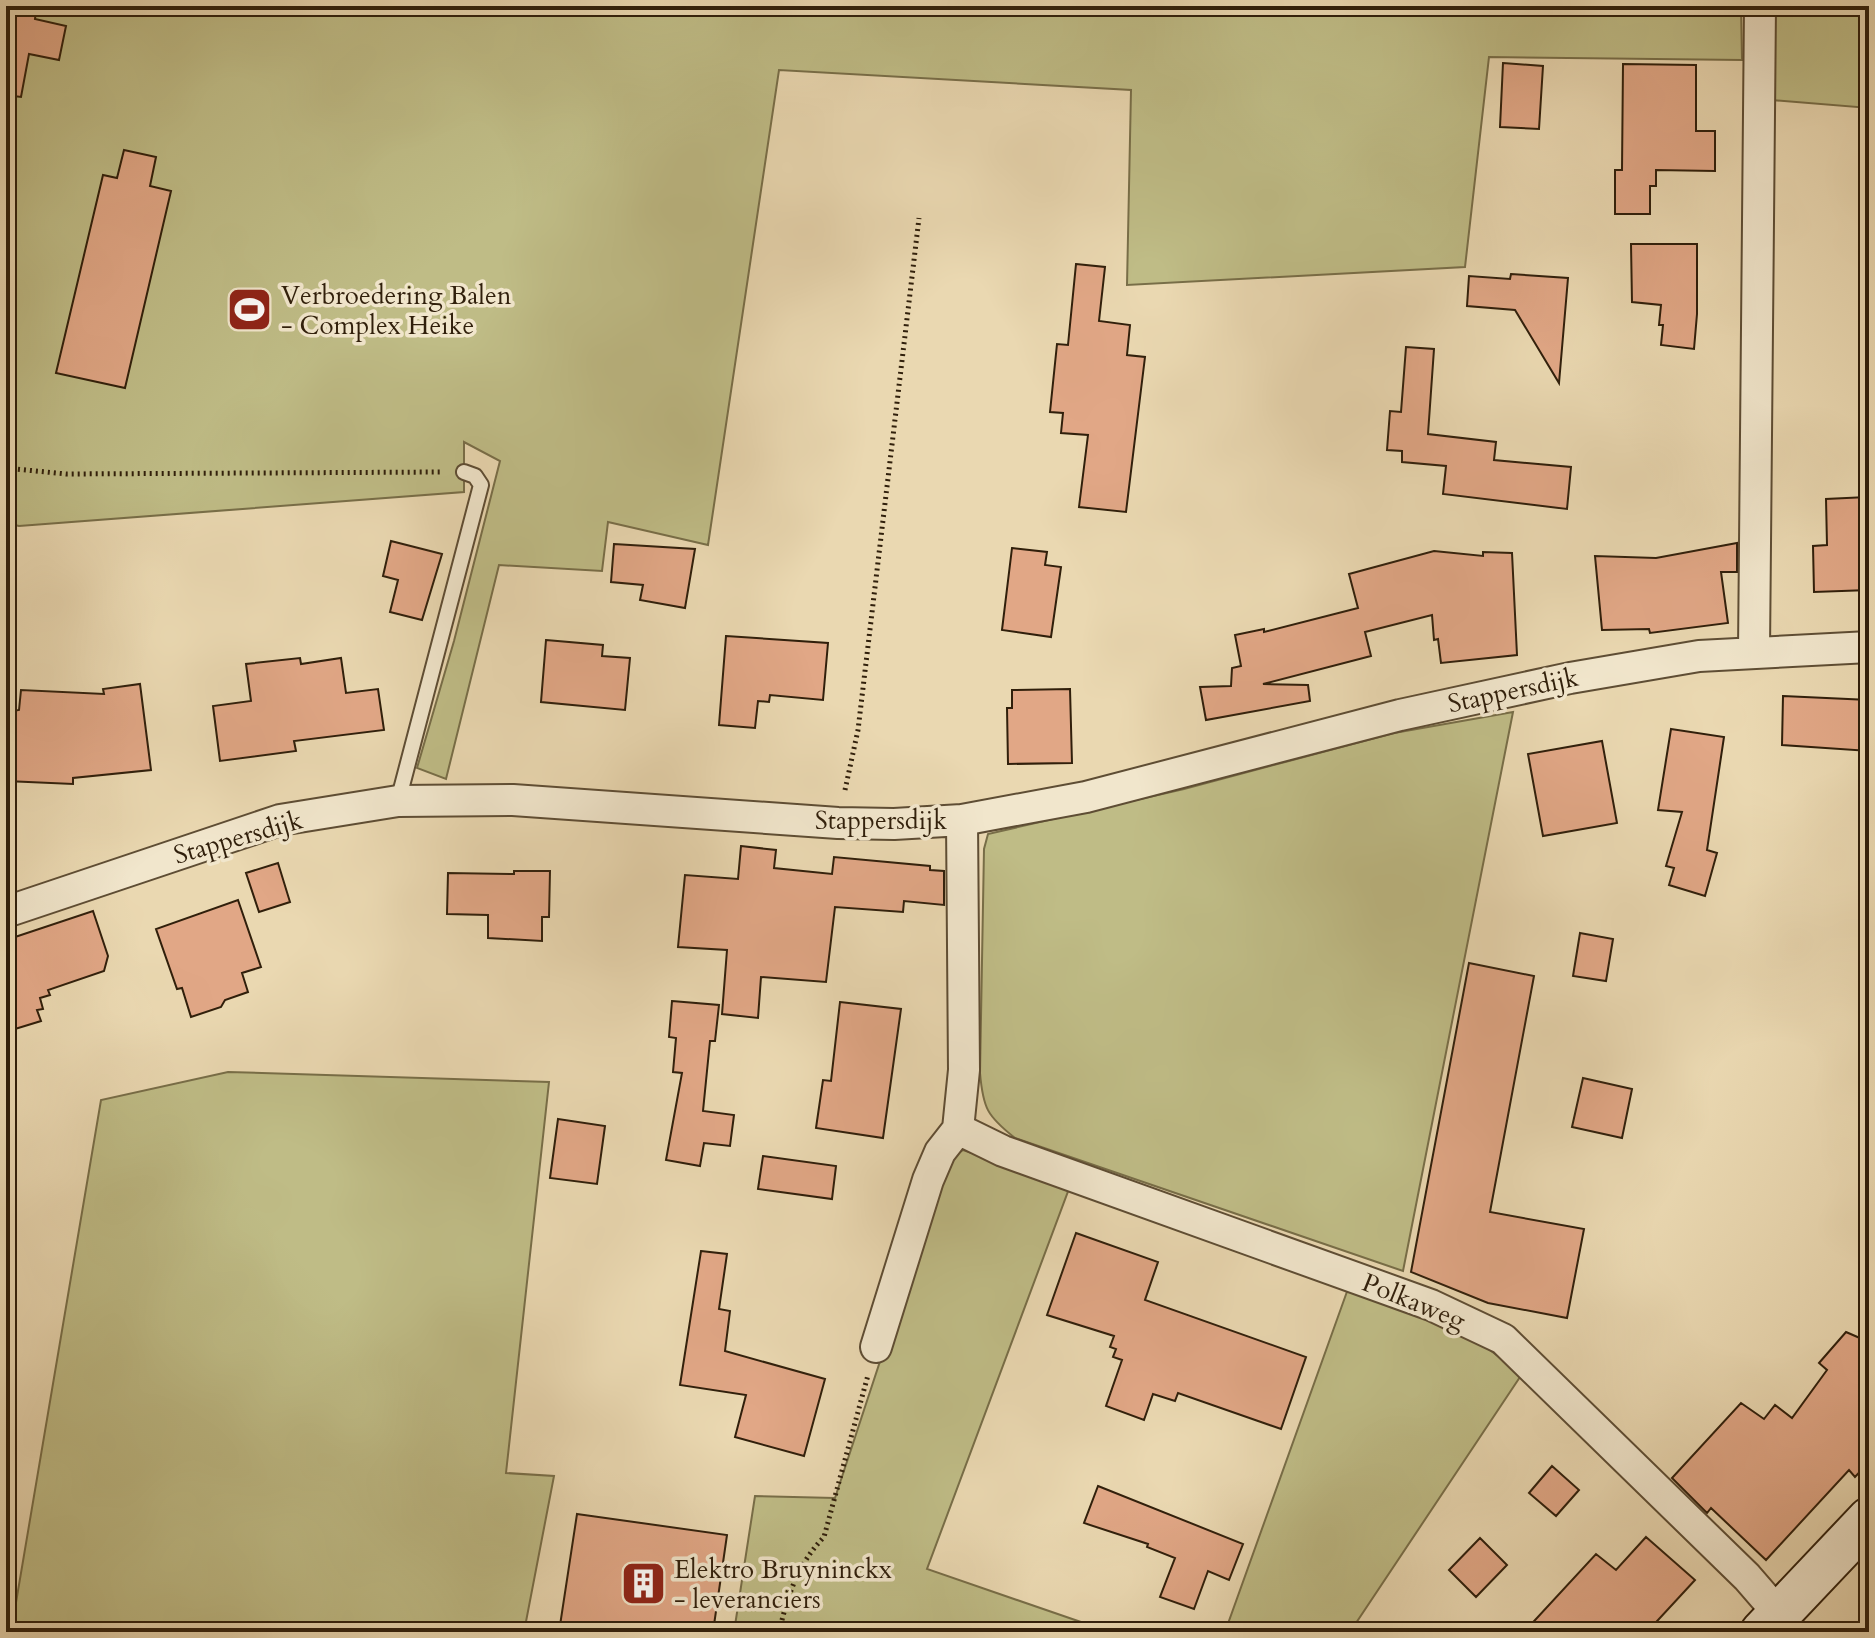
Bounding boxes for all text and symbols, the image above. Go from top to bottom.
place label: Verbroedering Balen - Complex Heike [281,278,512,343]
sports icon: Verbroedering Balen - Complex Heike [226,286,274,334]
street label: Stappersdijk [1445,660,1582,721]
street label: Stappersdijk [170,802,307,873]
street label: Stappersdijk [815,803,947,838]
street label: Polkaweg [1357,1265,1471,1338]
place label: Elektro Bruyninckx - leveranciers [674,1552,892,1617]
building icon: Elektro Bruyninckx - leveranciers [619,1560,667,1608]

